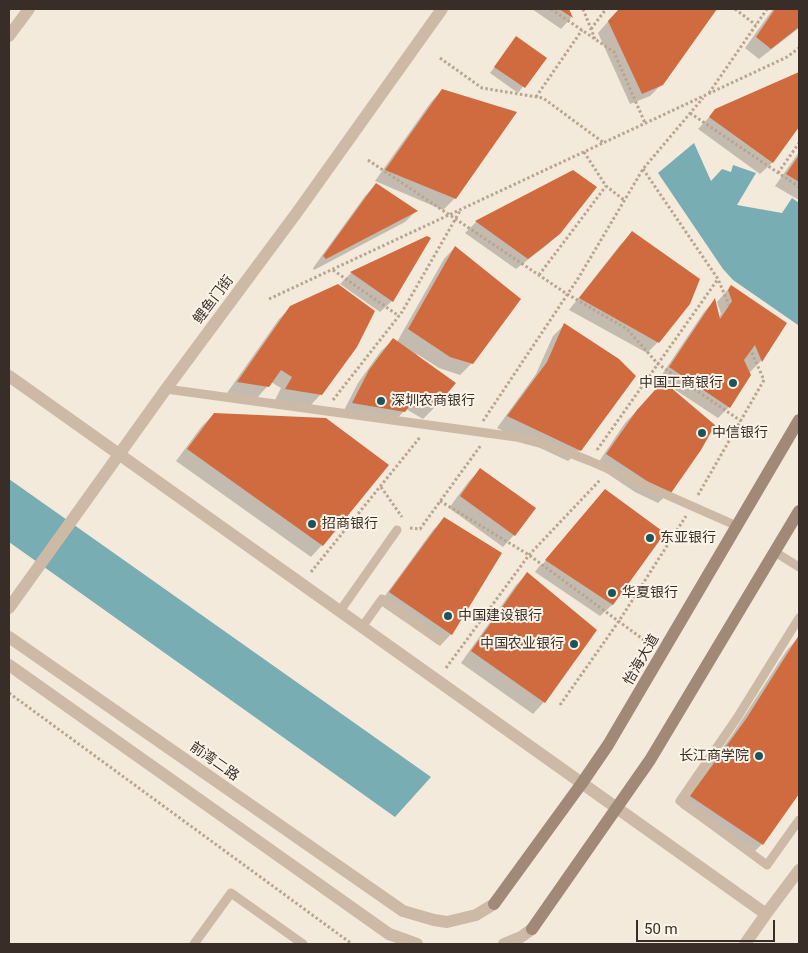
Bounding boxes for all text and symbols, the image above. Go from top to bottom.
street label: 鲤鱼门街 [190,273,238,327]
place label: 中国工商银行 [639,375,723,391]
marker: 中国工商银行 [727,377,739,389]
place label: 深圳农商银行 [391,393,475,409]
marker: 深圳农商银行 [375,395,387,407]
place label: 中信银行 [712,425,768,441]
marker: 中信银行 [696,427,708,439]
place label: 招商银行 [322,516,378,532]
marker: 招商银行 [306,518,318,530]
place label: 东亚银行 [660,530,716,546]
marker: 东亚银行 [644,532,656,544]
place label: 华夏银行 [622,585,678,601]
marker: 华夏银行 [606,587,618,599]
place label: 中国建设银行 [458,608,542,624]
marker: 中国建设银行 [442,610,454,622]
street label: 怡海大道 [621,632,663,688]
place label: 中国农业银行 [480,636,564,652]
marker: 中国农业银行 [568,638,580,650]
street label: 前湾二路 [186,739,242,785]
place label: 长江商学院 [679,748,749,764]
marker: 长江商学院 [753,750,765,762]
scale bar [638,910,777,942]
text: 50 m [644,920,678,938]

